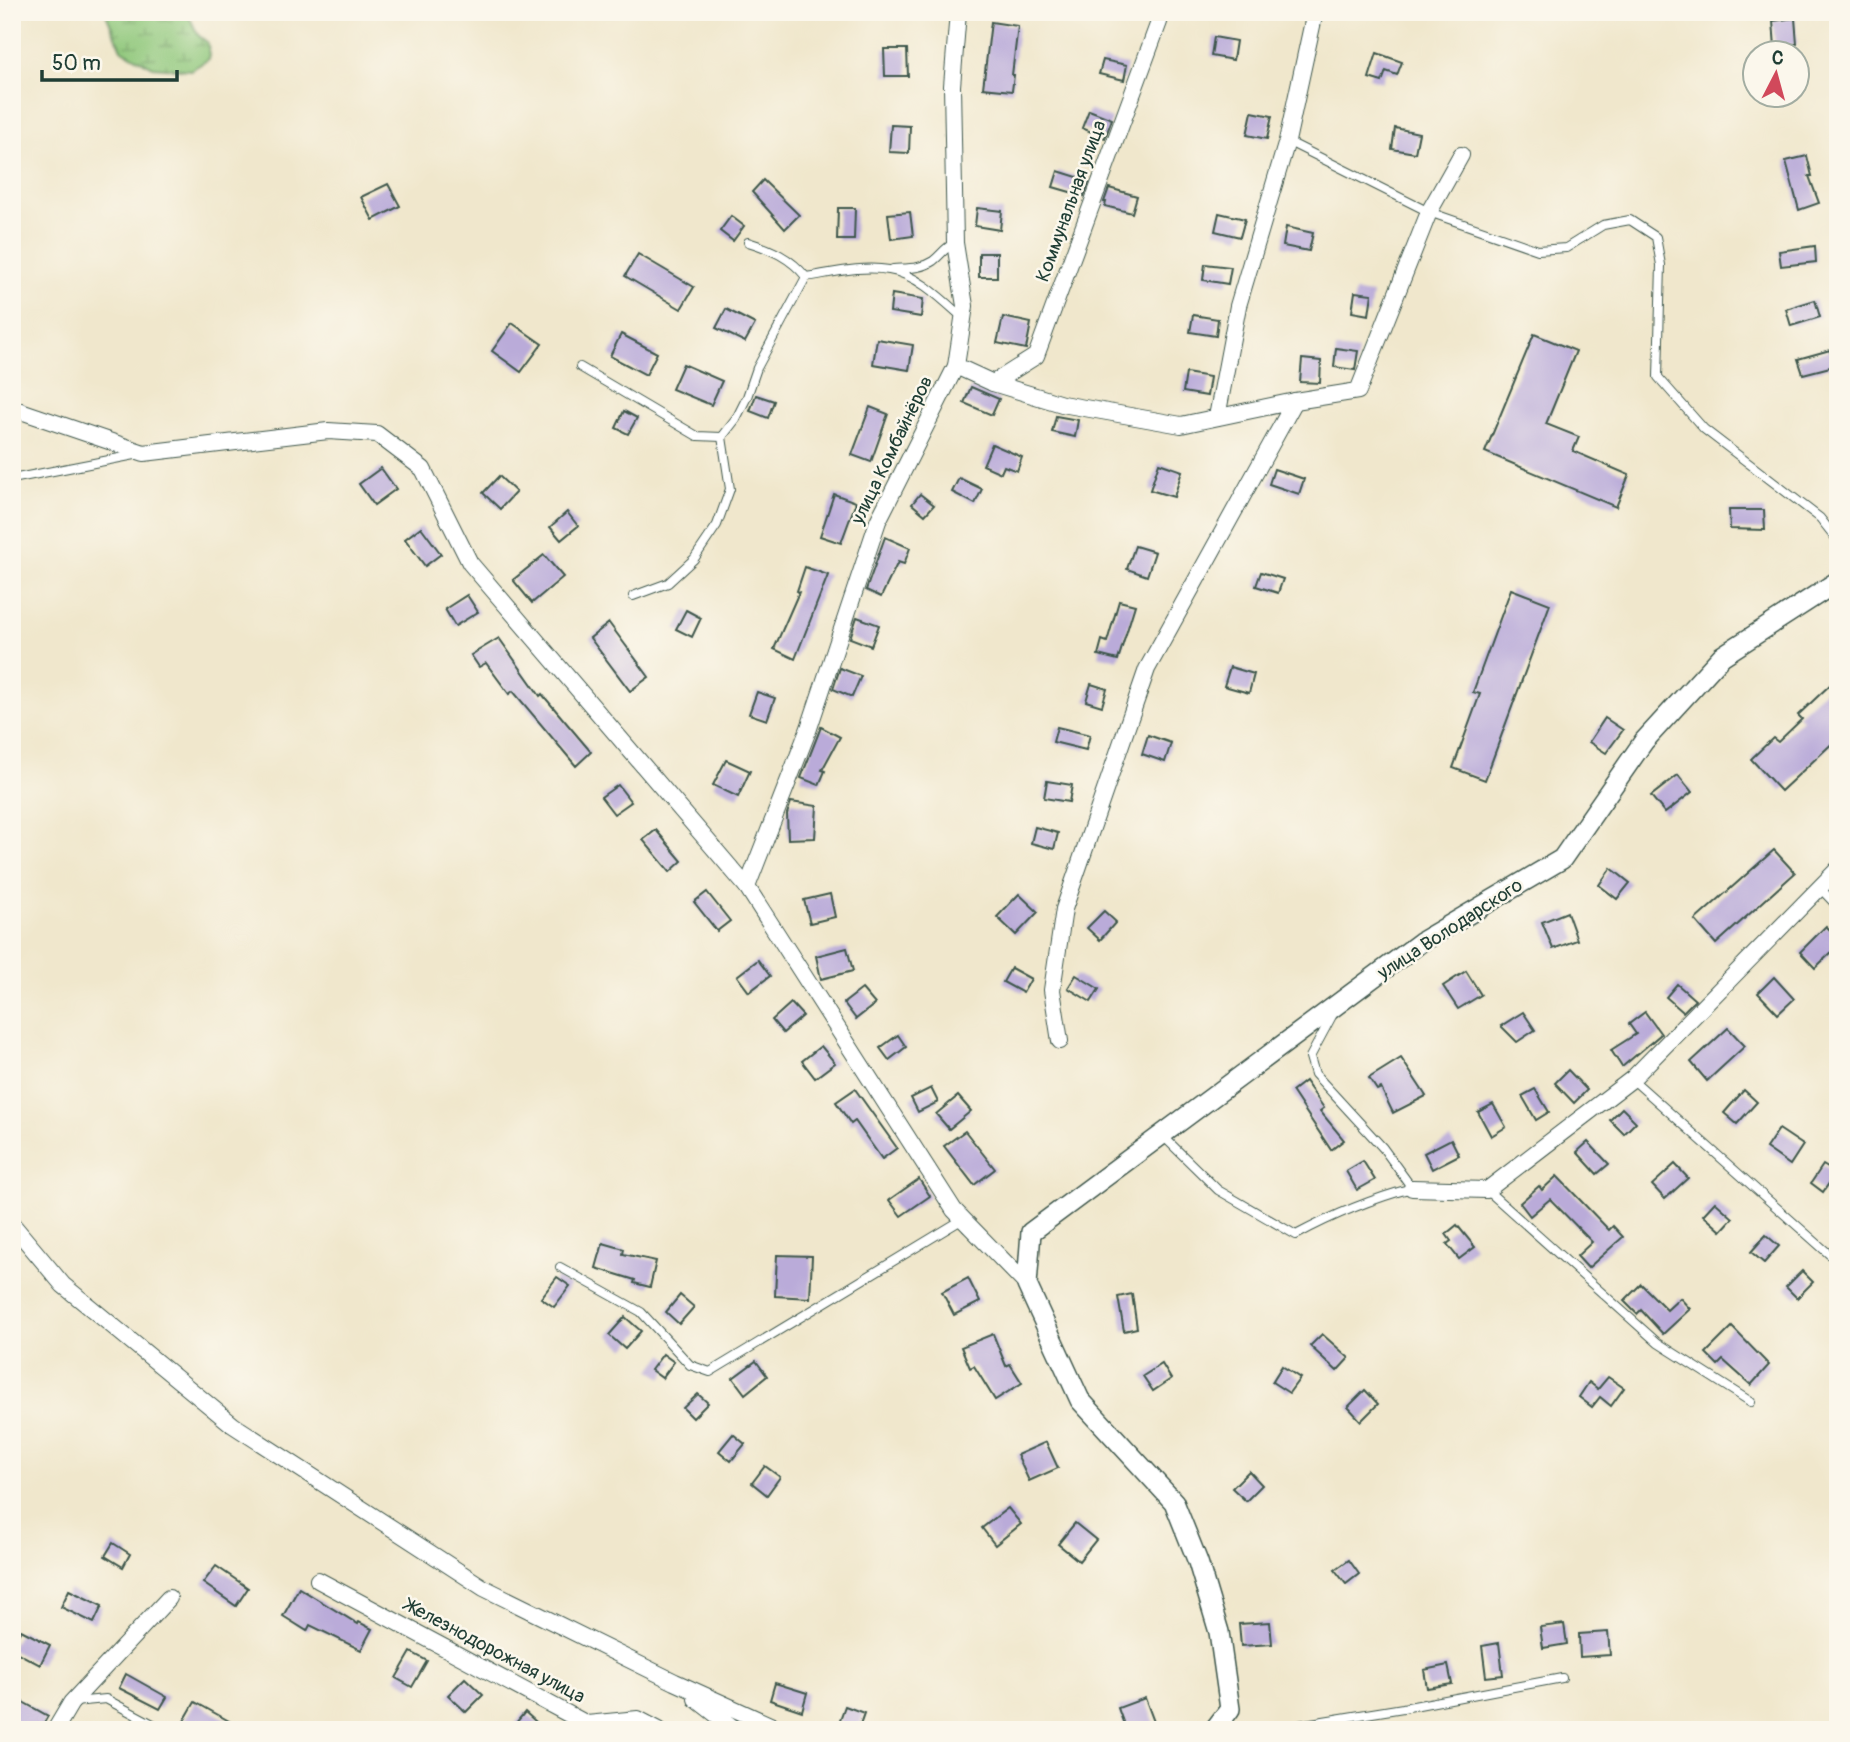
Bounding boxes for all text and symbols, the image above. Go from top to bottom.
scale bar [42,38,177,82]
north arrow [1742,38,1812,108]
text: С [1771,46,1785,71]
text: 50 m [52,50,101,77]
street label: Коммунальная улица [1031,117,1111,285]
street label: улица Комбайнёров [845,372,938,529]
street label: улица Володарского [1372,873,1527,985]
street label: Железнодорожная улица [398,1592,589,1709]

